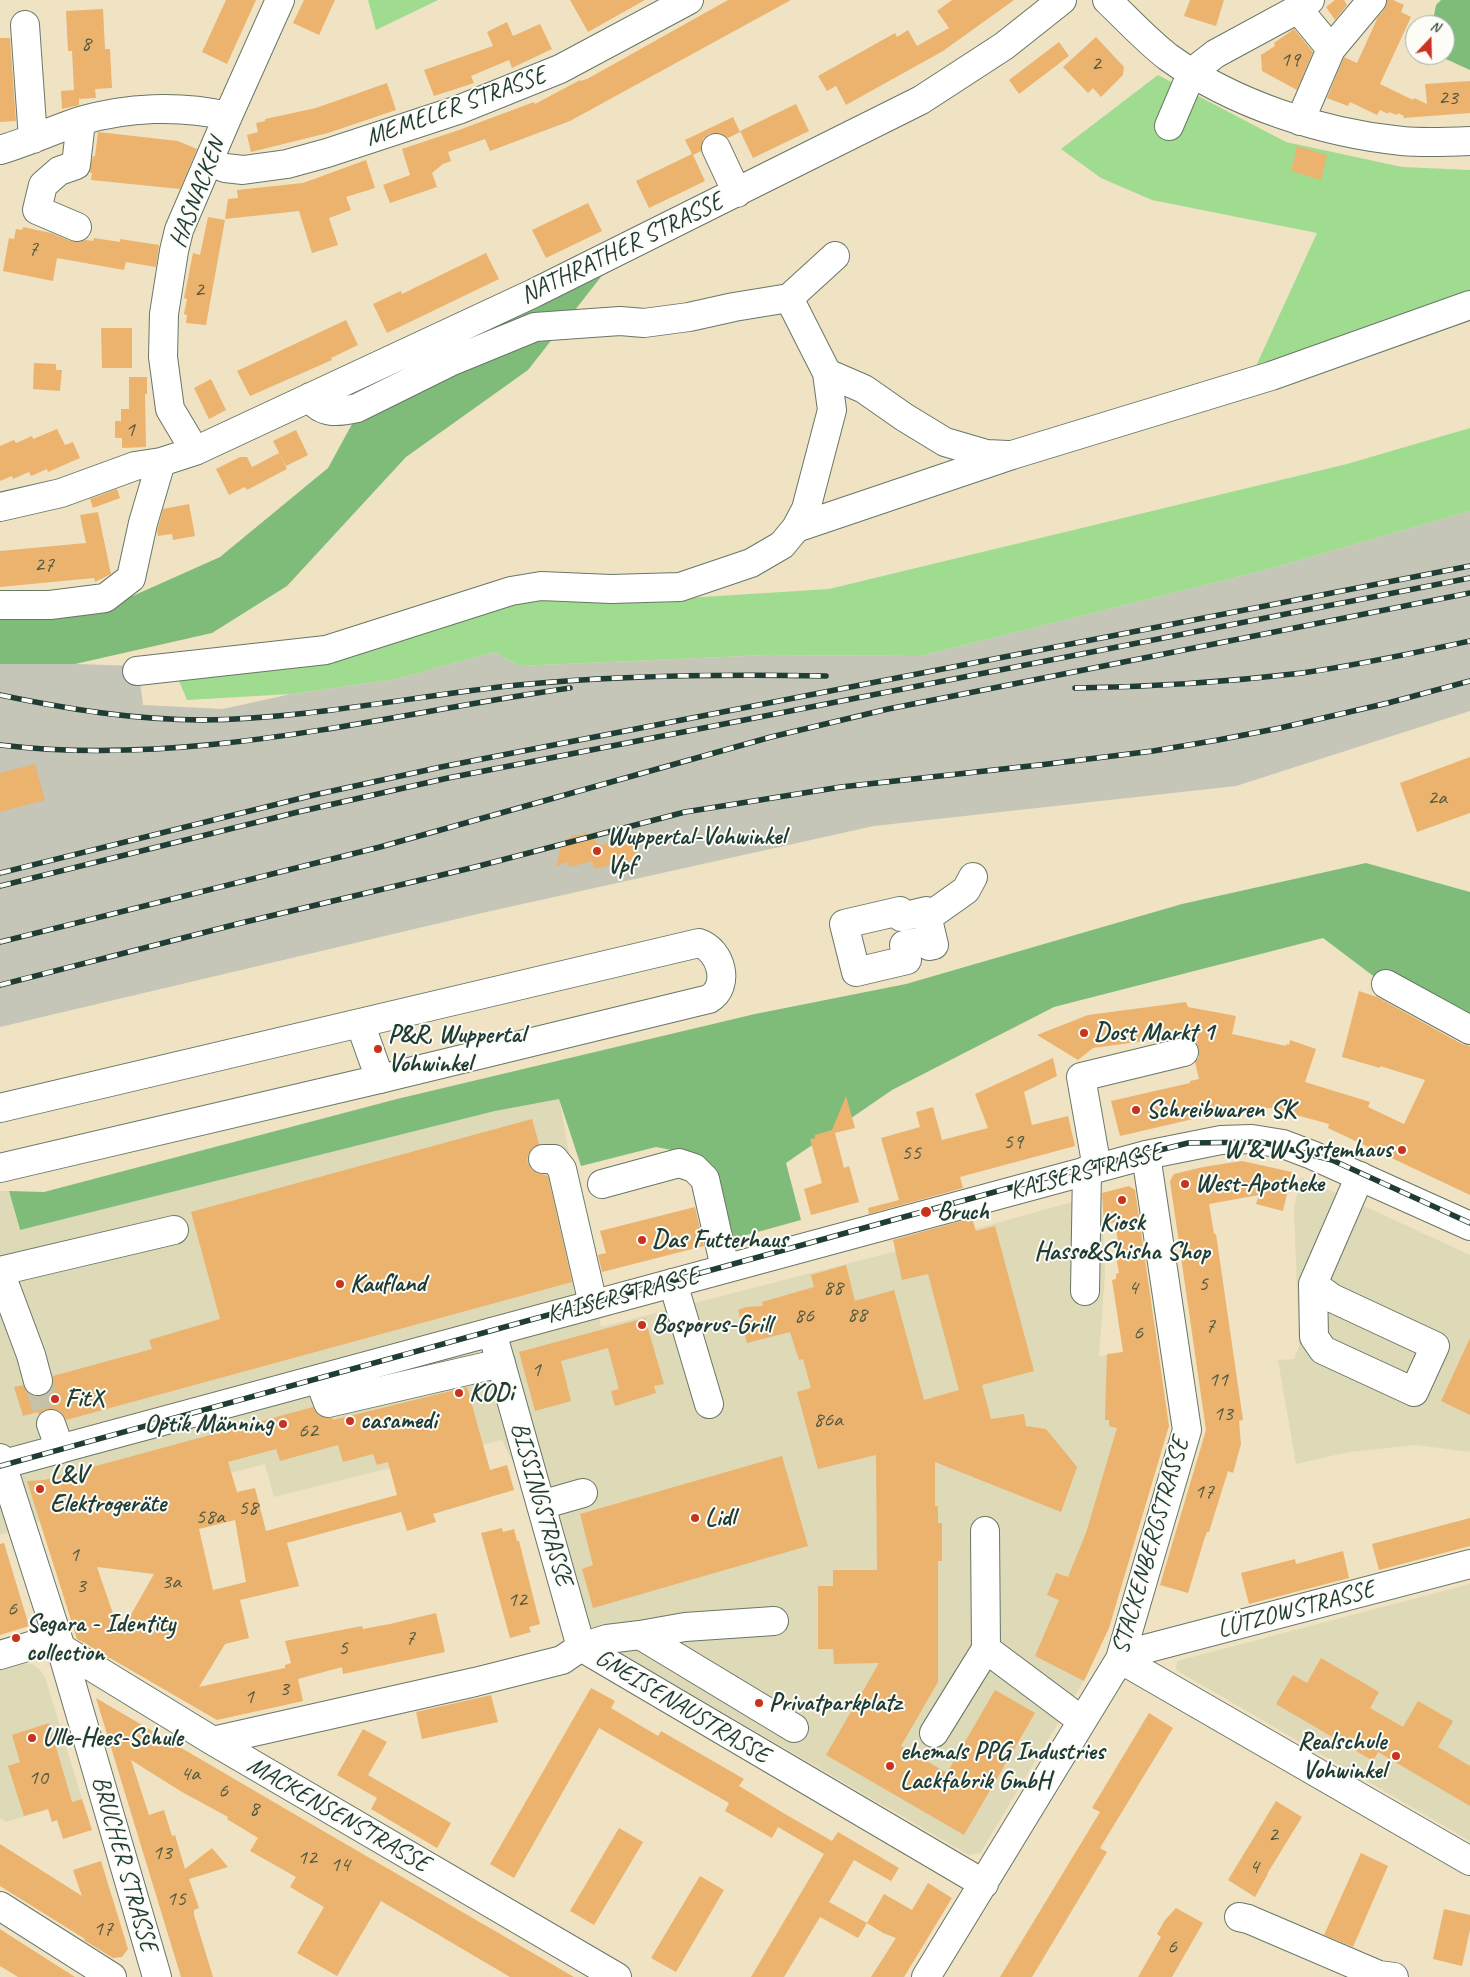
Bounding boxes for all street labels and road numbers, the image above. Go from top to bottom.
street label: MEMELER STRASSE [362,60,550,154]
street label: HASNACKEN [163,134,233,252]
street label: NATHRATHER STRASSE [516,187,728,311]
street label: KAISERSTRASSE [1007,1137,1165,1207]
street label: KAISERSTRASSE [544,1261,702,1331]
street label: BISSINGSTRASSE [503,1419,579,1589]
street label: STACKENBERGSTRASSE [1106,1434,1196,1658]
street label: LÜTZOWSTRASSE [1214,1575,1378,1645]
street label: GNEISENAUSTRASSE [589,1643,775,1771]
street label: MACKENSENSTRASSE [241,1751,435,1879]
street label: BRUCHER STRASSE [85,1773,163,1955]

